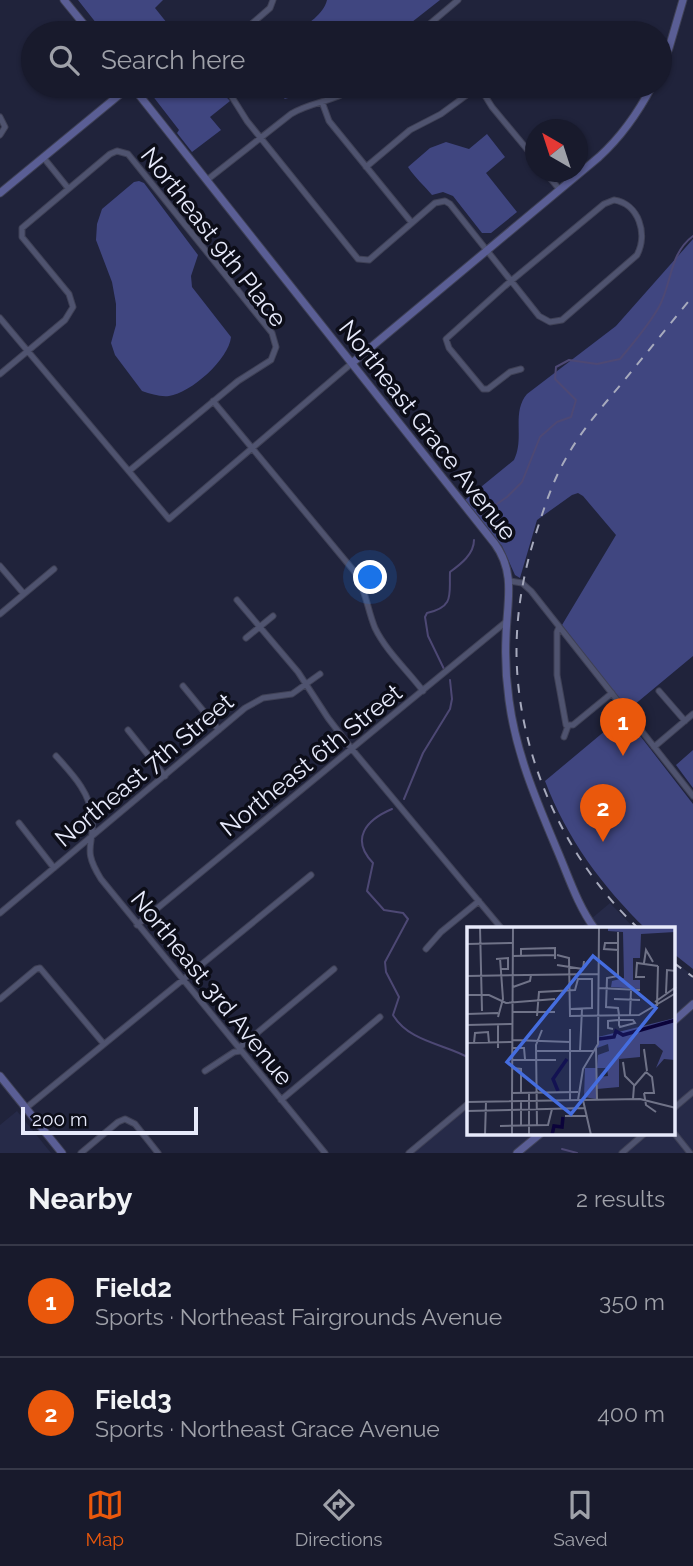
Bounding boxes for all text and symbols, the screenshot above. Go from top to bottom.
search box [21,21,672,98]
icon: search [45,41,83,79]
text: Search here [101,45,245,75]
north arrow [525,119,588,182]
street label: Northeast 9th Place [135,141,293,333]
street label: Northeast Grace Avenue [333,314,523,546]
your location [353,560,387,594]
street label: Northeast 6th Street [214,678,408,842]
street label: Northeast 7th Street [49,687,239,853]
pin: 1 [600,698,646,756]
pin: 2 [580,784,626,842]
street label: Northeast 3rd Avenue [125,885,299,1091]
inset map [467,927,676,1136]
scale bar [21,1104,198,1136]
text: 200 m [32,1108,87,1130]
text: Nearby [28,1181,132,1216]
text: 2 results [576,1185,665,1212]
text: Field2 [95,1273,172,1303]
text: 1 [45,1288,57,1315]
text: 350 m [599,1288,665,1315]
text: Sports · Northeast Fairgrounds Avenue [95,1303,502,1330]
text: Field3 [95,1385,172,1415]
text: 2 [45,1400,57,1427]
text: 400 m [597,1400,665,1427]
text: Sports · Northeast Grace Avenue [95,1415,440,1442]
tab: Map [85,1486,124,1550]
tab: Directions [295,1486,383,1550]
tab: Saved [553,1486,608,1550]

